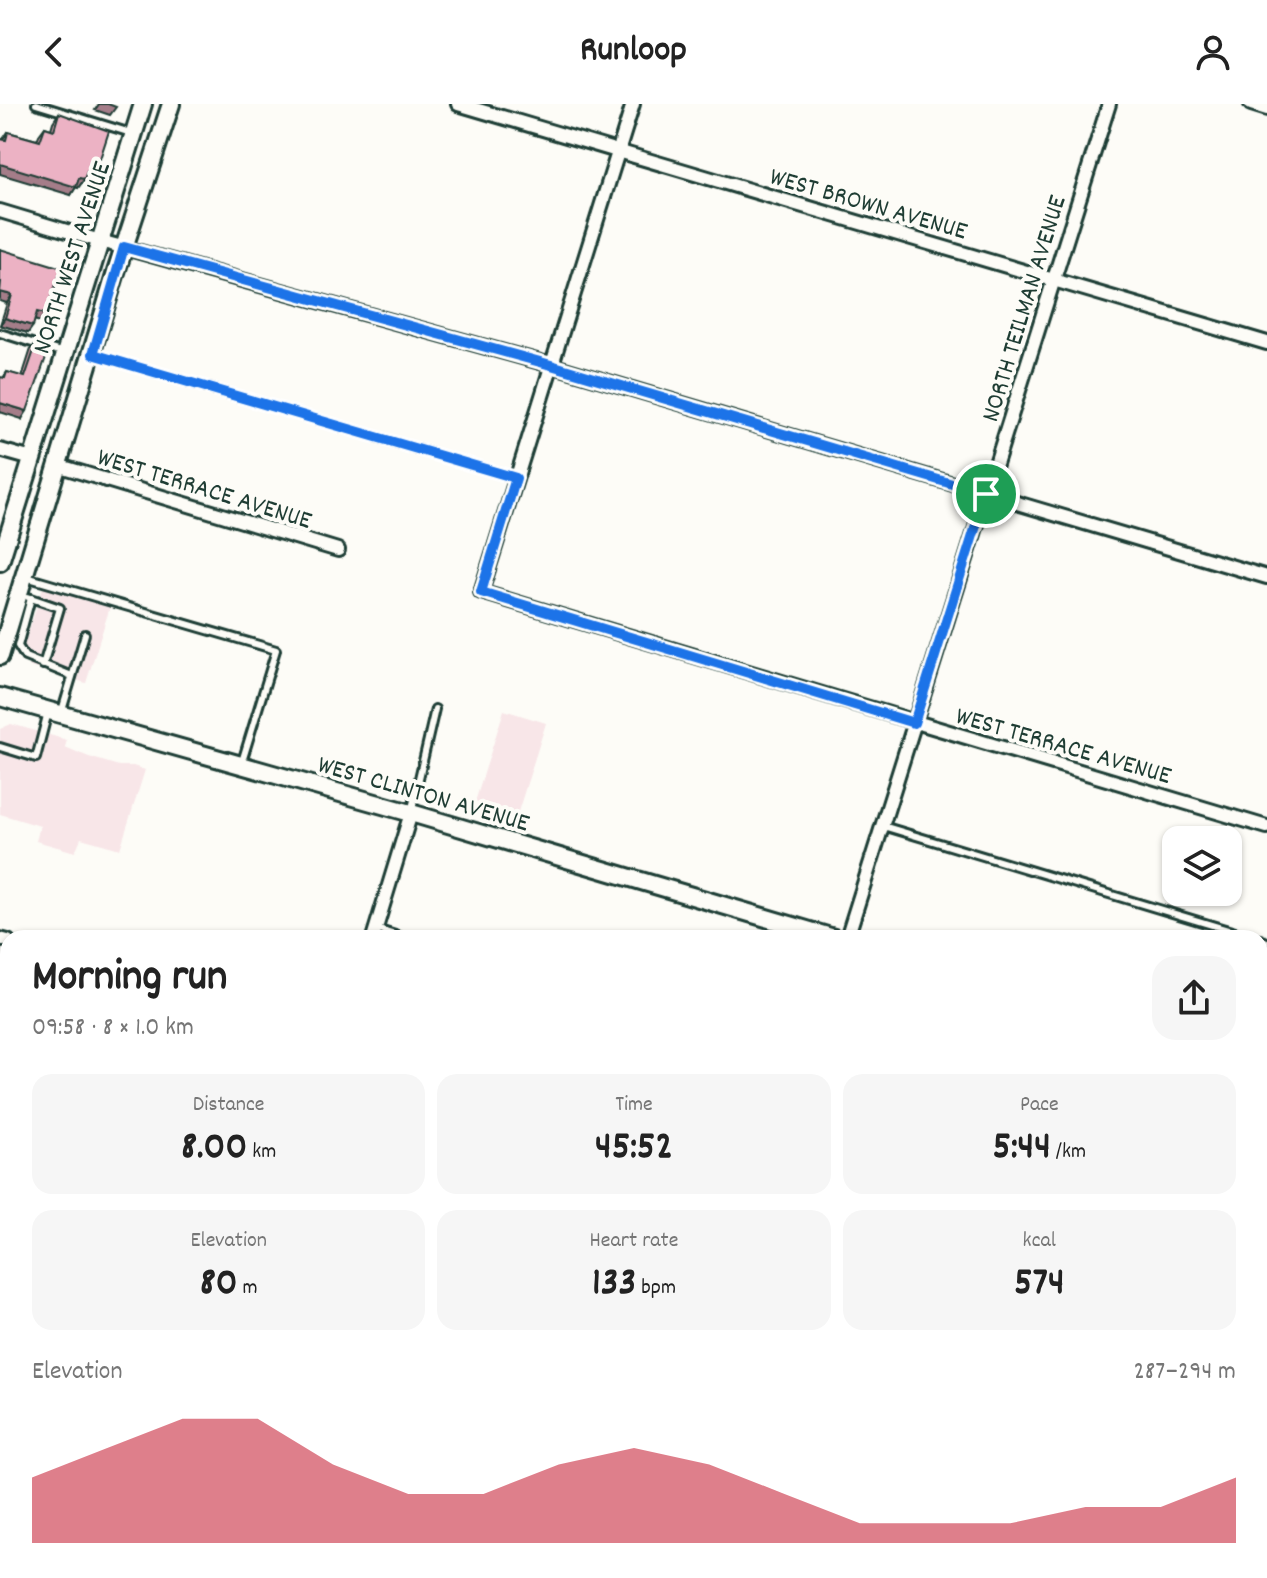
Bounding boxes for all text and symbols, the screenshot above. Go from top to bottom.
text: Runloop [580,26,687,78]
icon: back [32,30,76,74]
icon: person [1191,30,1235,74]
street label: NORTH WEST AVENUE [25,157,122,359]
street label: WEST BROWN AVENUE [765,159,971,251]
street label: NORTH TEILMAN AVENUE [973,191,1077,427]
street label: WEST TERRACE AVENUE [92,440,316,541]
pin [952,460,1020,528]
icon: arrive [964,472,1008,516]
street label: WEST TERRACE AVENUE [951,699,1175,796]
street label: WEST CLINTON AVENUE [313,747,533,843]
map controls [1162,826,1242,906]
button: layers [1162,826,1242,906]
text: Morning run [32,948,227,1011]
button: share [1152,956,1236,1040]
text: 09:58 · 8 × 1.0 km [32,1010,194,1047]
text: Distance [193,1090,265,1121]
text: Time [615,1090,653,1121]
text: Pace [1020,1090,1059,1121]
text: 8.00 [181,1121,247,1178]
text: 45:52 [595,1121,673,1178]
text: 5:44 [992,1121,1051,1178]
text: km [247,1137,276,1168]
text: /km [1051,1137,1086,1168]
text: Elevation [190,1226,267,1257]
text: Heart rate [590,1226,678,1257]
text: kcal [1023,1226,1056,1257]
text: 80 [200,1257,238,1314]
text: 133 [592,1257,636,1314]
text: 574 [1014,1257,1065,1314]
text: m [238,1273,258,1304]
text: bpm [636,1273,676,1304]
text: Elevation [32,1354,122,1391]
text: 287–294 m [1133,1354,1236,1391]

